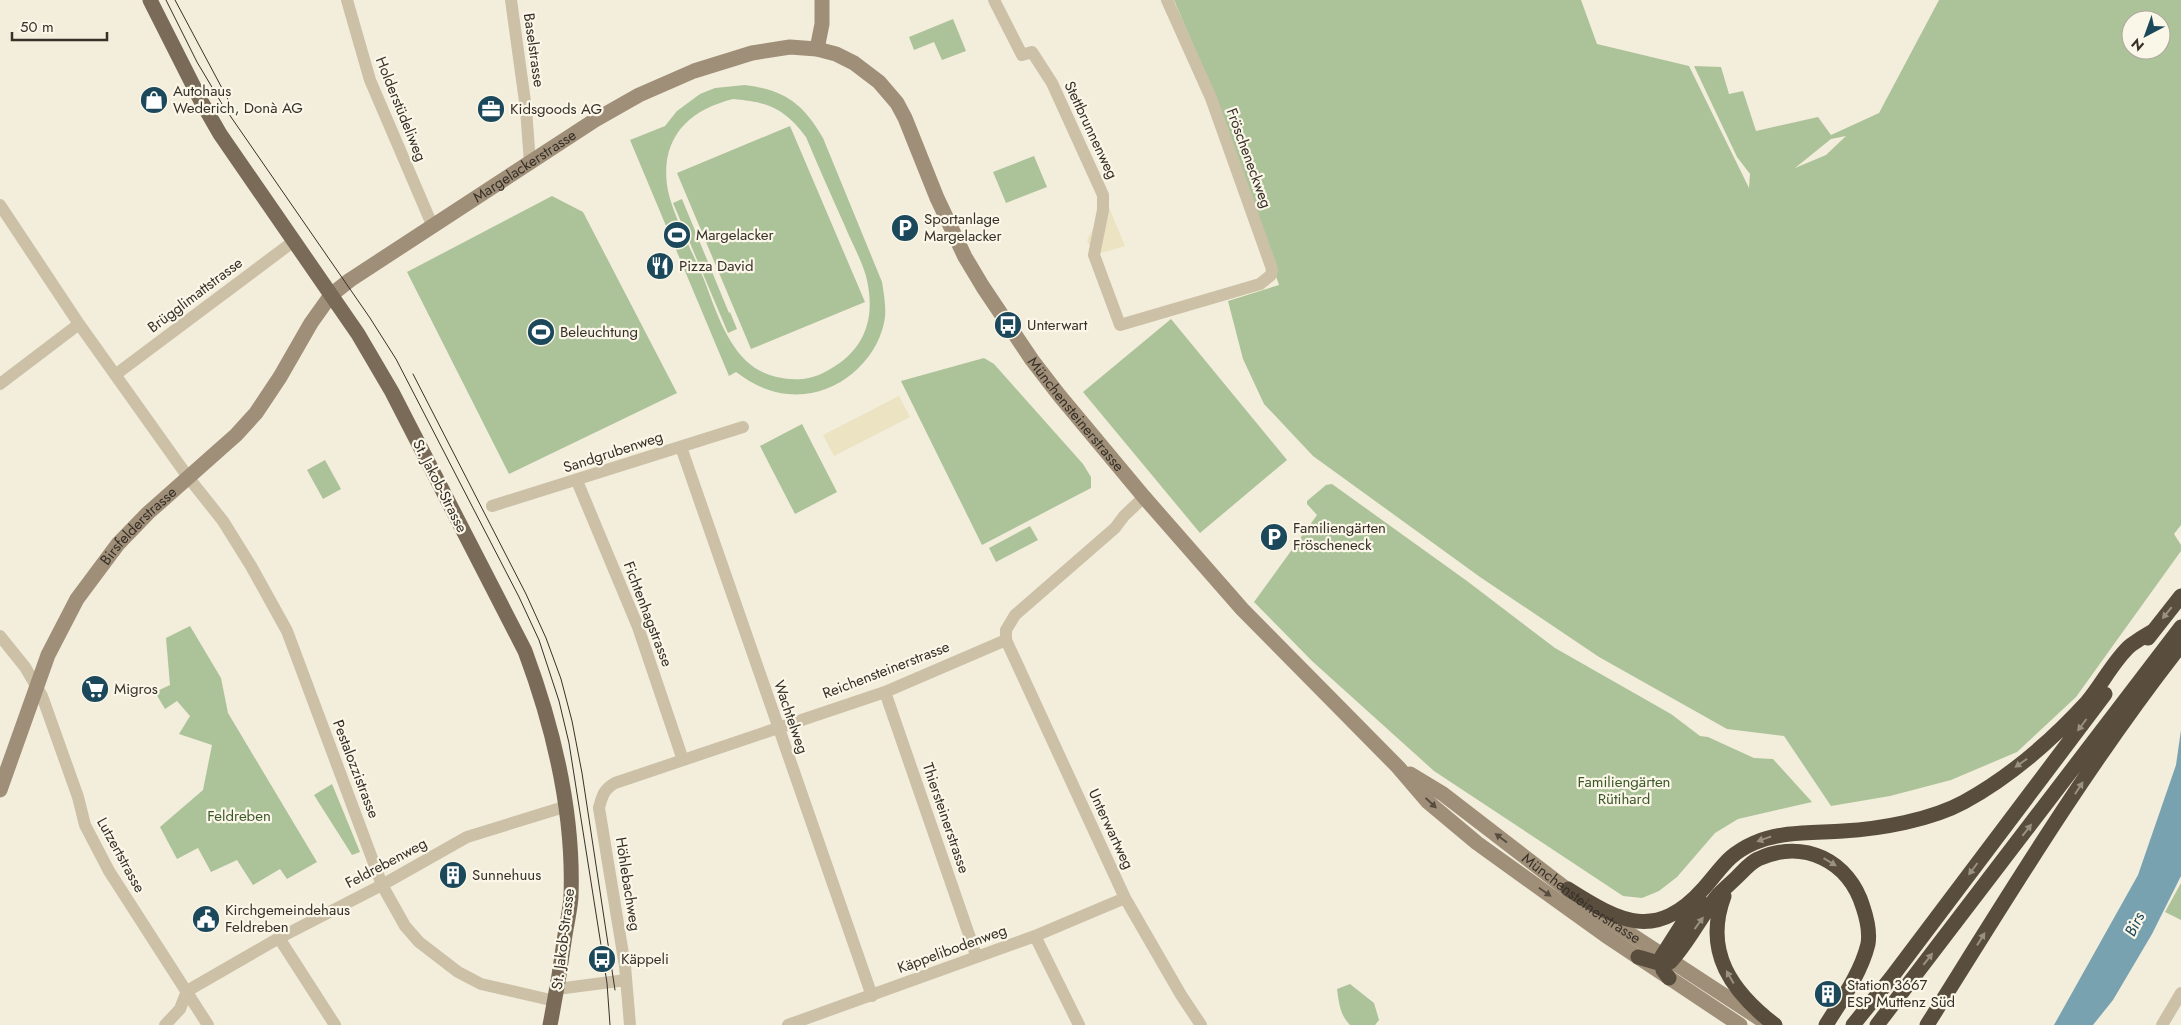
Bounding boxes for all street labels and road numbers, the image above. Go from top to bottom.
street label: Baselstrasse [518,12,550,89]
street label: Holderstüdeliweg [370,53,432,165]
street label: Stettbrunnenweg [1059,77,1123,183]
street label: Fröscheneckweg [1221,105,1277,211]
street label: Margelackerstrasse [468,124,581,208]
street label: Brügglimattstrasse [143,252,247,338]
street label: Münchensteinerstrasse [1022,352,1130,477]
street label: Sandgrubenweg [560,426,666,478]
street label: St. Jakob-Strasse [407,436,473,537]
street label: Birsfelderstrasse [95,481,182,570]
street label: Fichtenhagstrasse [618,558,678,670]
street label: Reichensteinerstrasse [819,636,953,704]
street label: Wachtelweg [768,677,814,757]
street label: Pestalozzistrasse [327,717,385,822]
street label: Thiersteinerstrasse [917,760,975,876]
street label: Unterwartweg [1083,785,1139,873]
street label: Lutzertstrasse [91,813,151,897]
street label: Feldrebenweg [341,832,431,894]
street label: Höhlebachweg [610,835,646,933]
street label: Münchensteinerstrasse [1517,848,1646,949]
street label: St. Jakob-Strasse [546,887,580,991]
street label: Käppelibodenweg [894,919,1010,979]

